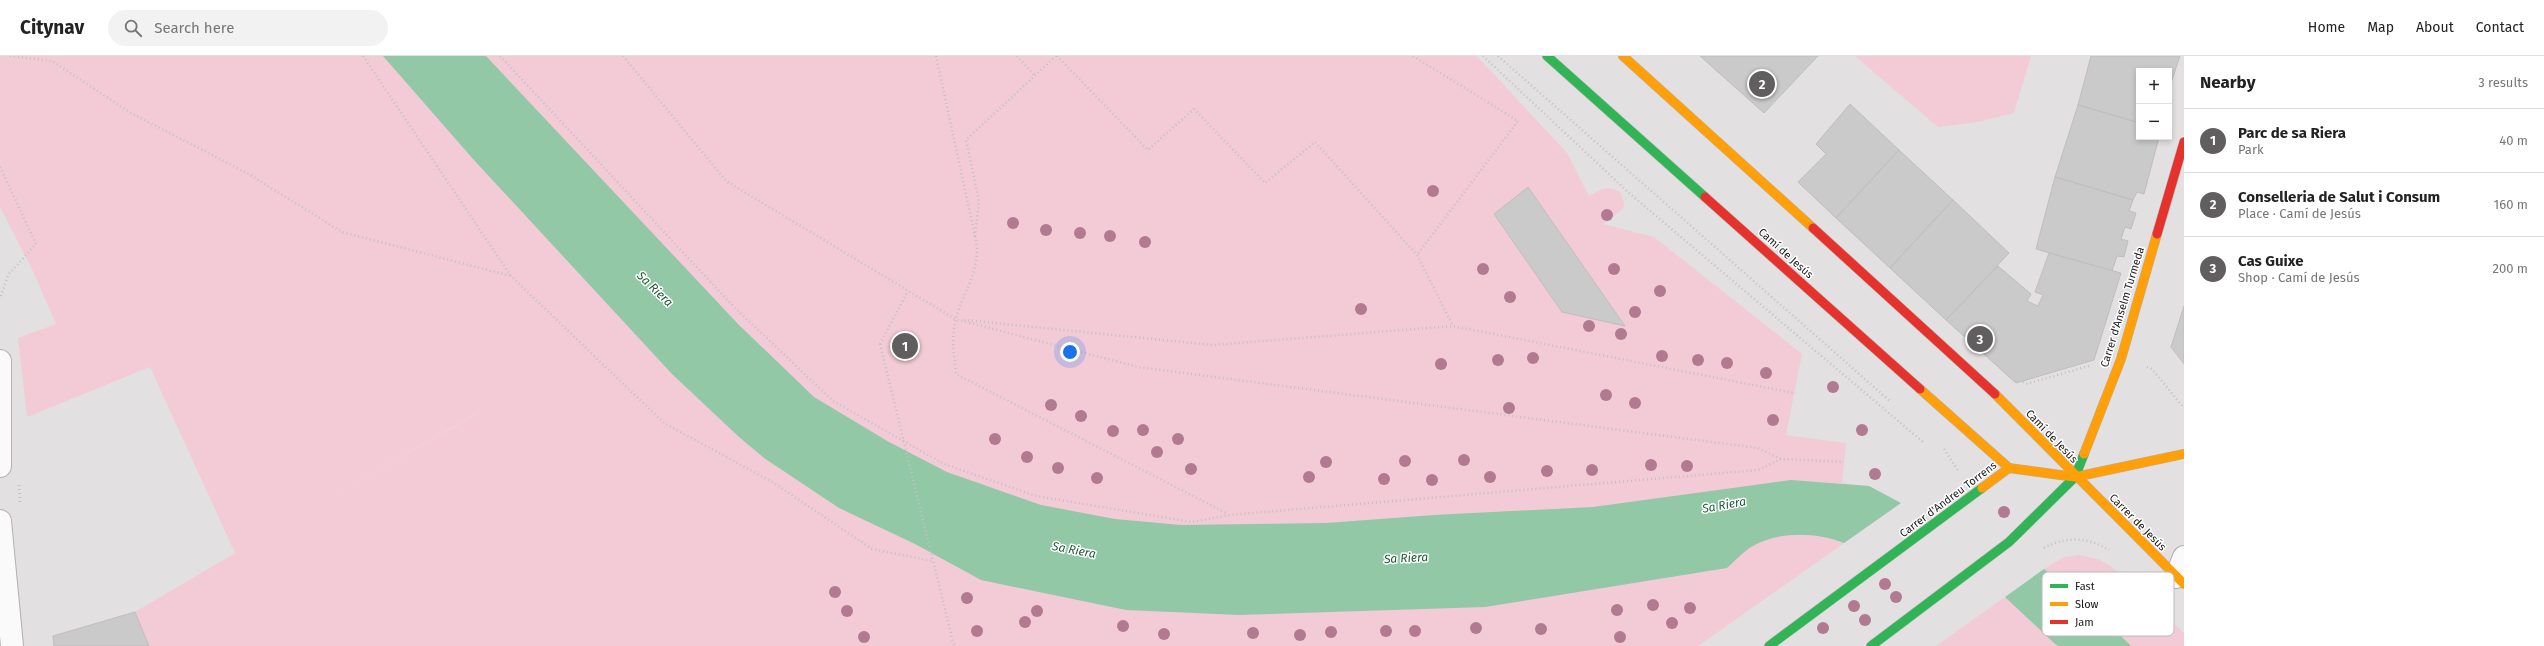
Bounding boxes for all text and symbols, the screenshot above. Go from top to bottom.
search box [108,10,388,46]
text: Citynav [20,16,84,39]
icon: search [122,17,144,39]
text: Search here [154,19,234,37]
text: Home [2308,19,2345,36]
text: Map [2367,19,2394,36]
text: About [2416,19,2454,36]
text: Contact [2476,19,2524,36]
map controls [2136,68,2172,140]
button: + [2136,68,2172,104]
pin: 2 [1749,69,1775,99]
text: Nearby [2200,72,2255,93]
text: 3 results [2478,75,2528,90]
button: − [2136,104,2172,140]
text: Parc de sa Riera [2238,124,2346,142]
text: 1 [2210,133,2216,148]
text: 40 m [2499,133,2528,148]
text: Park [2238,142,2264,157]
text: Conselleria de Salut i Consum [2238,188,2440,206]
text: 2 [2210,197,2216,212]
text: 160 m [2494,197,2528,212]
text: Place · Camí de Jesús [2238,206,2361,221]
street label: Camí de Jesús [1756,225,1816,281]
street label: Carrer d'Anselm Turmeda [2098,245,2147,369]
text: Cas Guixe [2238,252,2304,270]
text: 3 [2210,261,2216,276]
text: 200 m [2492,261,2528,276]
water label: Sa Riera [634,268,676,310]
text: Shop · Camí de Jesús [2238,270,2360,285]
pin: 3 [1967,324,1993,354]
pin: 1 [892,331,918,361]
your location [1060,342,1080,362]
street label: Camí de Jesús [2023,407,2080,466]
street label: Carrer d'Andreu Torrens [1897,459,1999,540]
street label: Carrer de Jesús [2107,491,2169,553]
water label: Sa Riera [1700,494,1747,516]
water label: Sa Riera [1050,539,1097,561]
water label: Sa Riera [1383,550,1429,566]
legend [2042,572,2174,636]
text: Fast [2075,580,2095,593]
text: Slow [2075,598,2099,611]
text: Jam [2075,616,2094,629]

